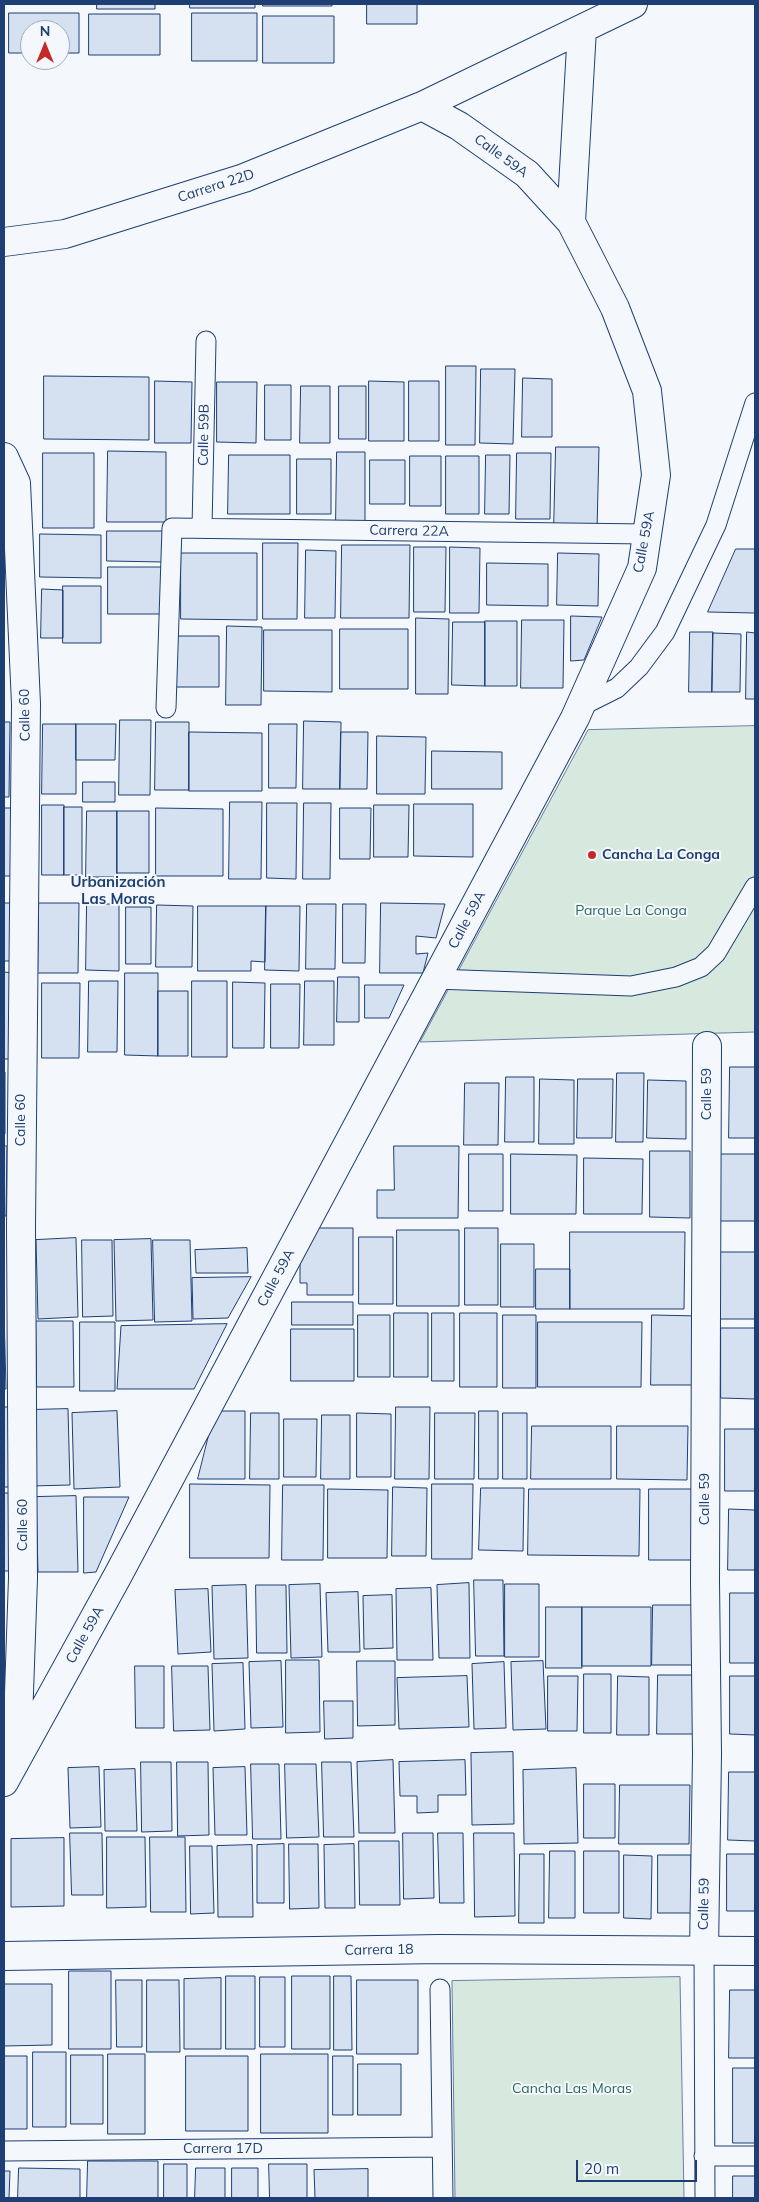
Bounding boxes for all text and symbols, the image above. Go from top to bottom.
north arrow [20,20,70,70]
text: N [40,22,50,40]
street label: Calle 59A [471,131,531,181]
street label: Carrera 22D [175,166,257,206]
street label: Calle 59B [195,404,213,466]
street label: Calle 59A [630,510,658,574]
street label: Carrera 22A [369,522,449,540]
street label: Calle 60 [16,689,34,741]
place label: Cancha La Conga [602,847,720,863]
marker: Cancha La Conga [586,849,598,861]
district label: Urbanización Las Moras [70,873,166,908]
street label: Calle 59A [445,888,489,952]
park label: Parque La Conga [575,903,687,919]
street label: Calle 59 [699,1068,715,1120]
street label: Calle 60 [13,1094,29,1146]
street label: Calle 59A [254,1246,298,1310]
street label: Calle 59 [697,1473,713,1525]
street label: Calle 60 [15,1499,31,1551]
street label: Calle 59A [62,1603,108,1667]
street label: Calle 59 [695,1878,713,1930]
street label: Carrera 18 [344,1941,414,1959]
park label: Cancha Las Moras [512,2081,632,2097]
street label: Carrera 17D [183,2141,263,2157]
scale bar [579,2150,700,2182]
text: 20 m [584,2159,619,2178]

